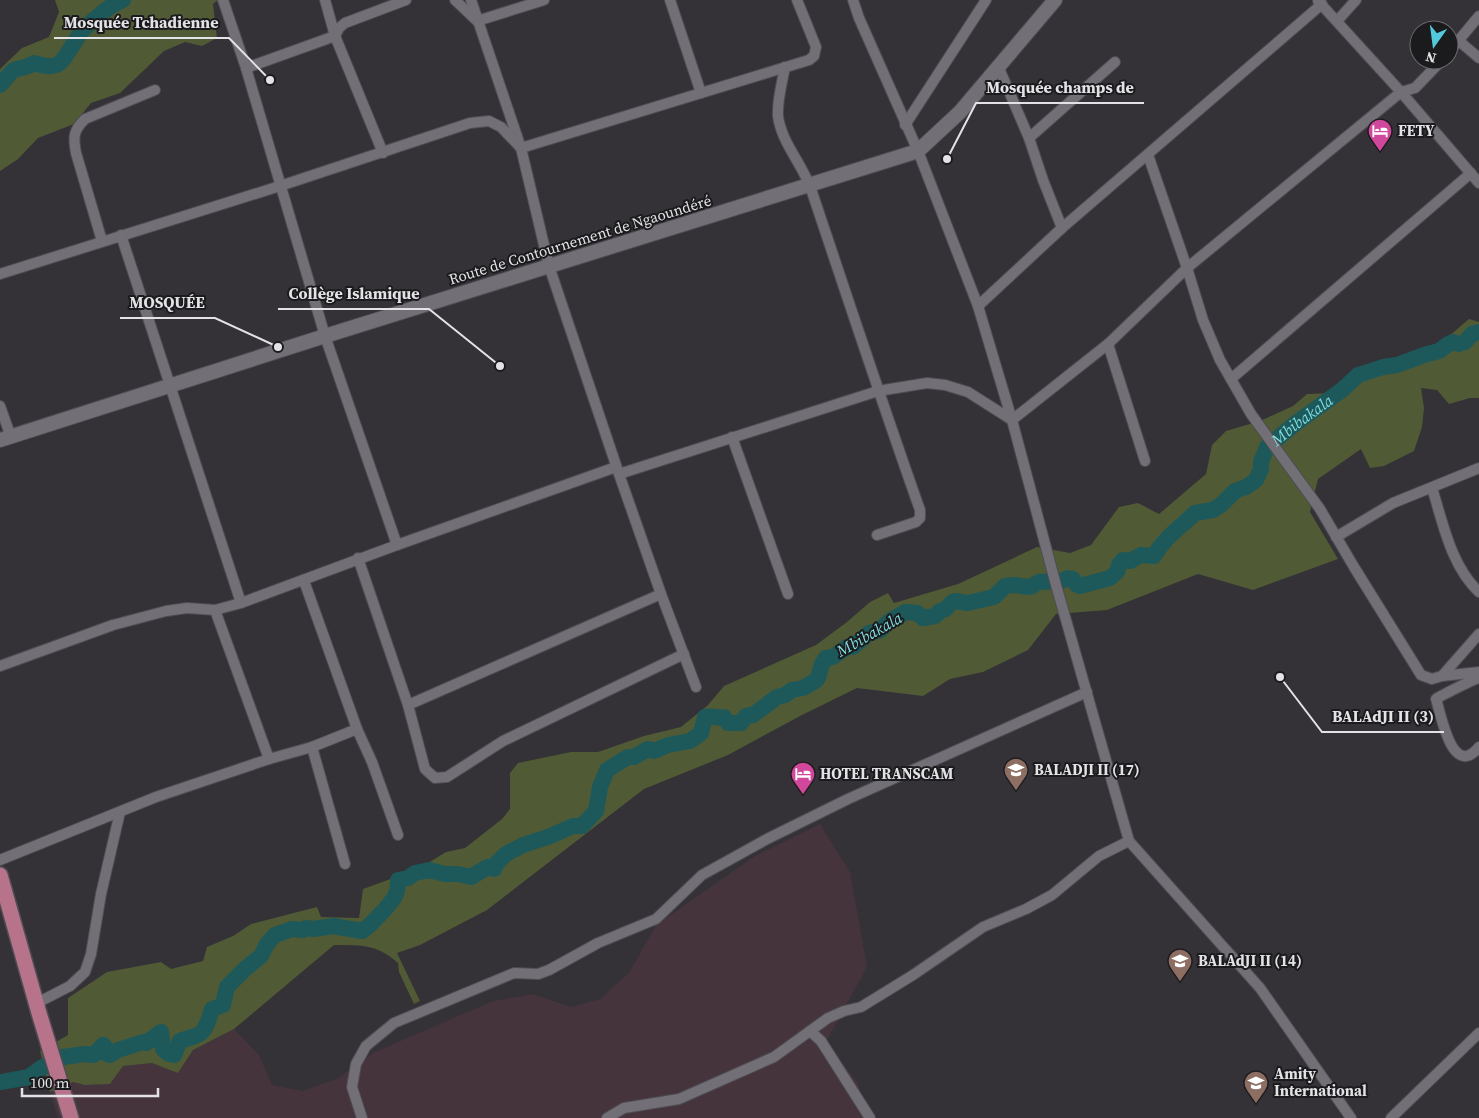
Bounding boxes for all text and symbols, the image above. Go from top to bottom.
callout: Mosquée Tchadienne [54,7,229,38]
text: Mosquée Tchadienne [63,11,219,33]
north arrow [1409,20,1459,70]
text: N [1423,47,1438,69]
callout: Mosquée champs de [976,72,1144,103]
text: Mosquée champs de [986,76,1134,98]
hotel icon: FETY [1367,118,1393,152]
place label: FETY [1398,120,1435,141]
street label: Route de Contournement de Ngaoundéré [446,189,714,290]
callout: Collège Islamique [278,278,429,309]
text: Collège Islamique [288,282,420,304]
callout: MOSQUÉE [120,287,215,318]
text: MOSQUÉE [129,291,205,313]
water label: Mbibakala [1265,389,1338,451]
water label: Mbibakala [831,606,906,662]
callout: BALAdJI II (3) [1322,701,1444,732]
text: BALAdJI II (3) [1332,705,1434,727]
school or university icon: BALADJI II (17) [1003,757,1029,791]
place label: BALADJI II (17) [1034,759,1140,780]
hotel icon: HOTEL TRANSCAM [790,761,816,795]
place label: HOTEL TRANSCAM [820,763,953,784]
school or university icon: BALAdJI II (14) [1167,948,1193,982]
place label: BALAdJI II (14) [1198,950,1302,971]
place label: Amity International [1274,1063,1367,1101]
scale bar [22,1066,159,1098]
school or university icon: Amity International [1243,1070,1269,1104]
text: 100 m [30,1072,70,1093]

